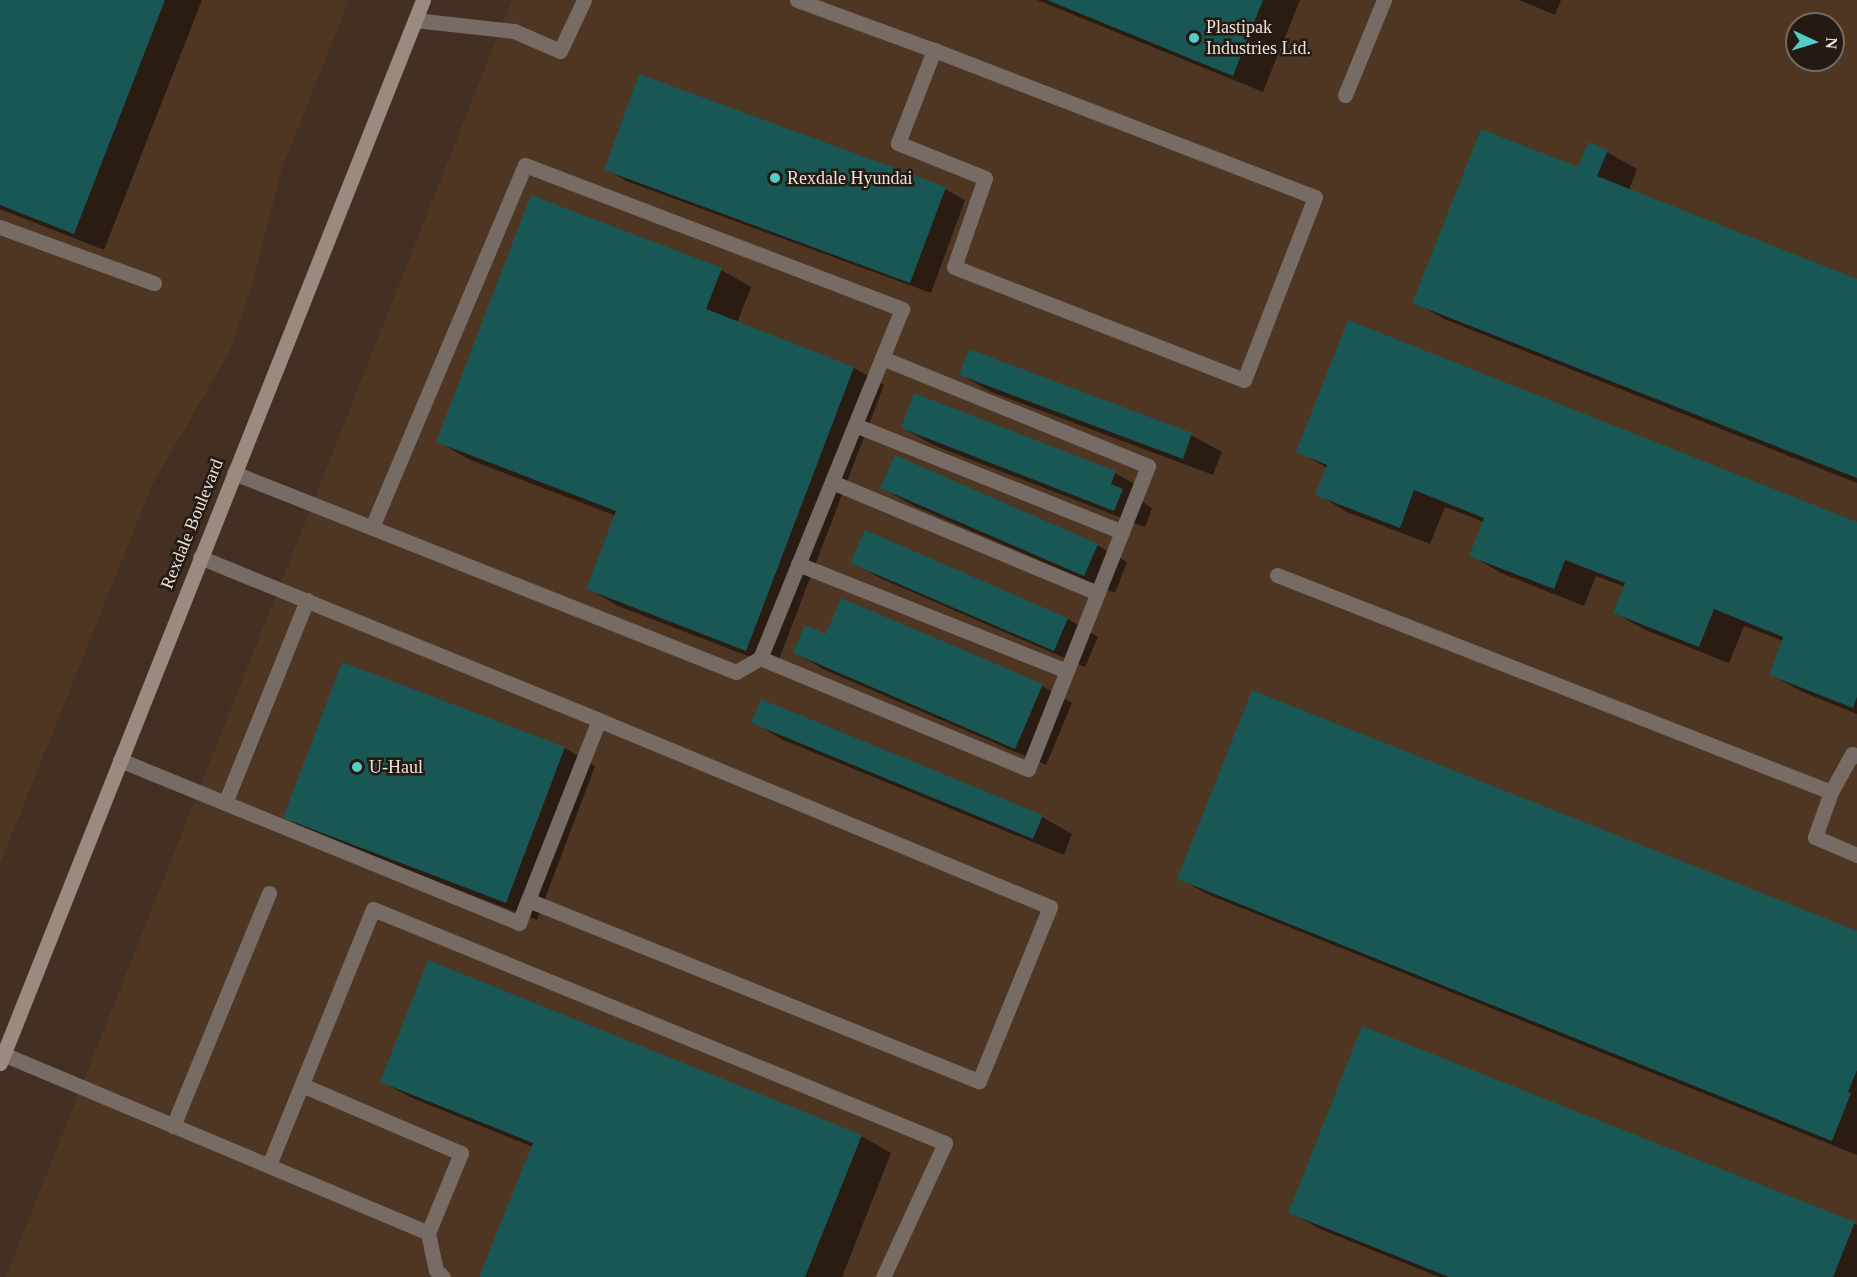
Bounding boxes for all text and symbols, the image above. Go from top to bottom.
north arrow [1785,12,1845,72]
place label: Plastipak Industries Ltd. [1206,17,1311,60]
marker: Plastipak Industries Ltd. [1187,31,1201,45]
text: N [1823,37,1840,50]
place label: Rexdale Hyundai [787,167,912,189]
marker: Rexdale Hyundai [768,171,782,185]
street label: Rexdale Boulevard [156,456,228,592]
place label: U-Haul [369,756,423,778]
marker: U-Haul [350,760,364,774]

